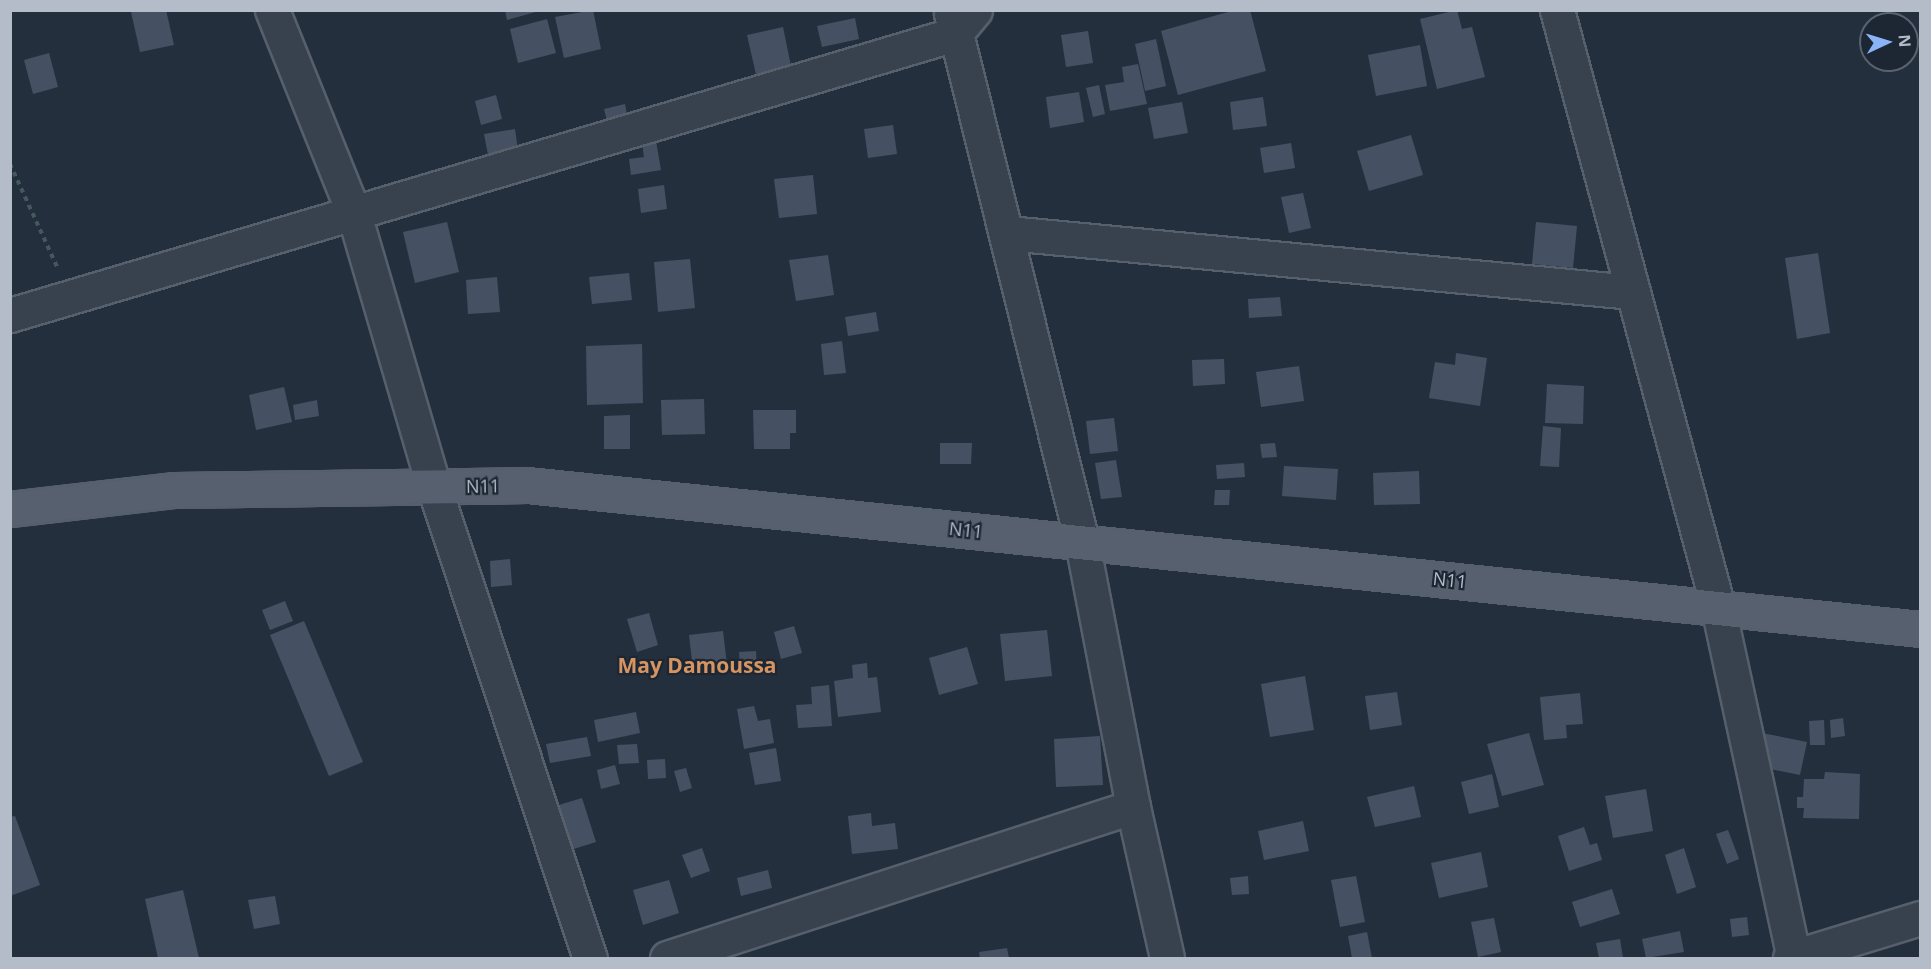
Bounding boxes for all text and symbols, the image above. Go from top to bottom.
north arrow [1859,12,1919,72]
text: N [1894,34,1916,48]
street label: N11 [466,475,500,497]
street label: N11 [948,517,984,543]
street label: N11 [1432,567,1468,593]
district label: May Damoussa [617,652,777,678]

